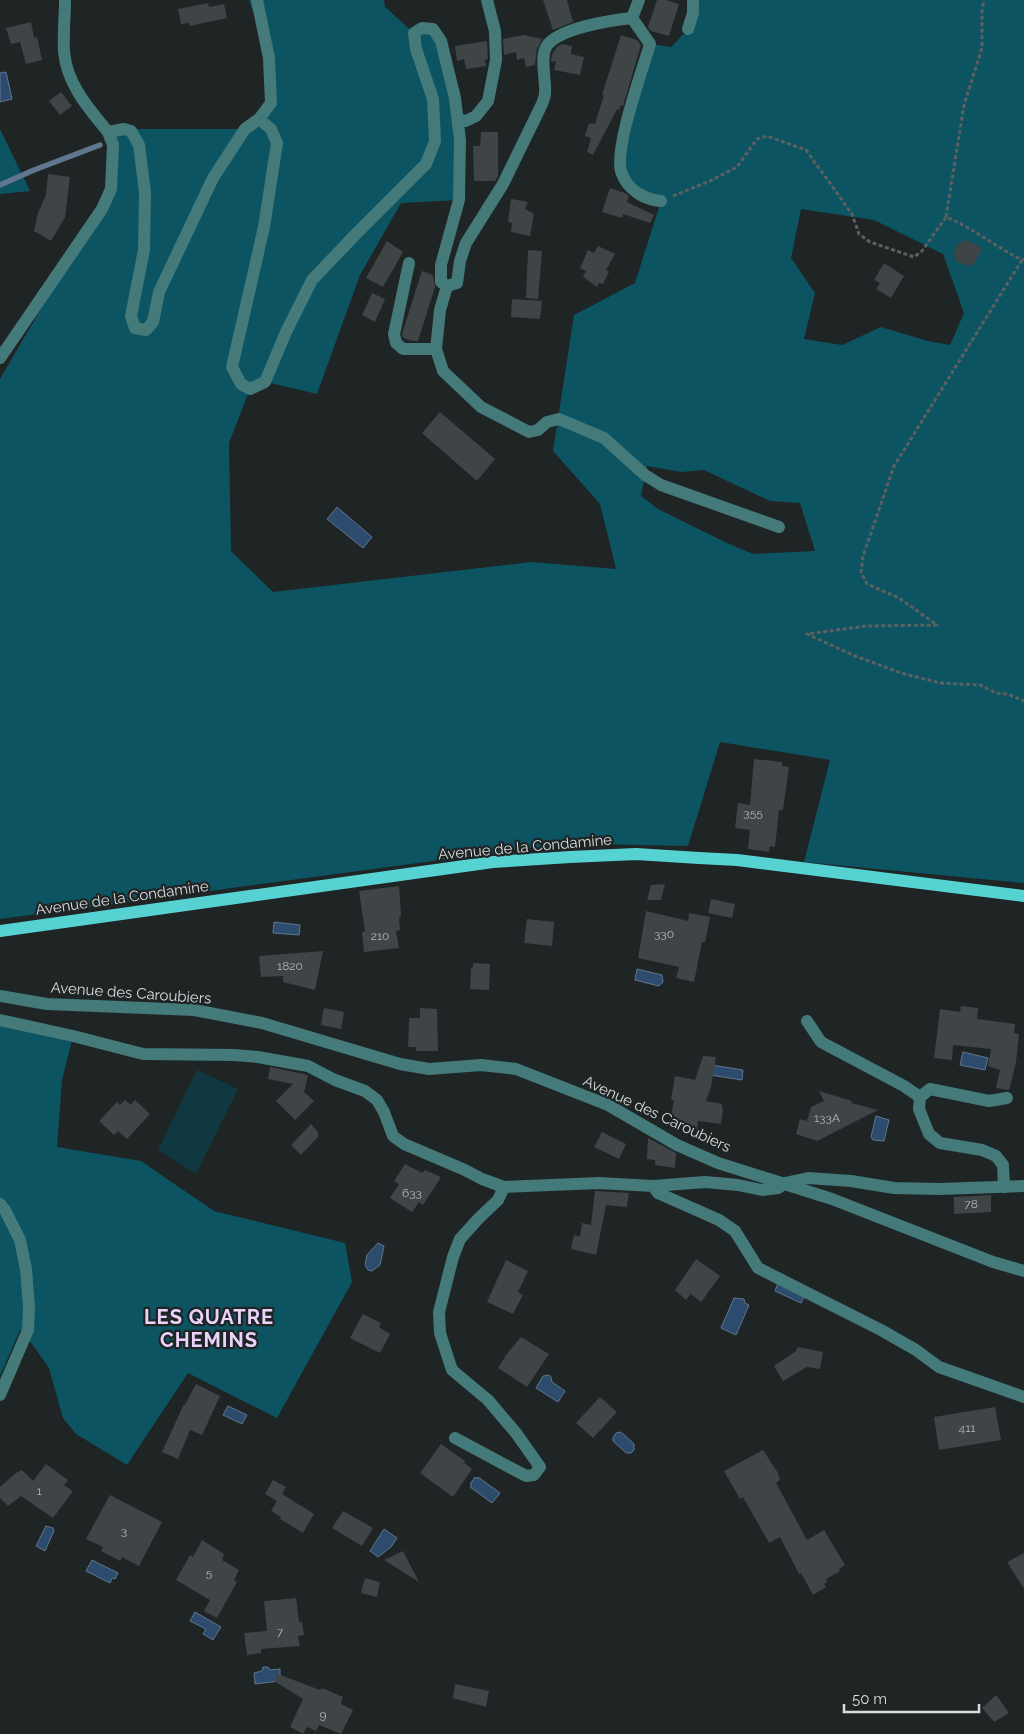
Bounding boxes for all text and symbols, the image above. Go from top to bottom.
house number: 355 [743,806,763,820]
street label: Avenue de la Condamine [437,830,613,864]
street label: Avenue de la Condamine [34,877,210,919]
house number: 330 [654,927,674,941]
house number: 210 [371,929,389,943]
house number: 1820 [277,959,303,973]
street label: Avenue des Caroubiers [50,978,212,1008]
street label: Avenue des Caroubiers [580,1072,734,1156]
house number: 133A [814,1111,840,1125]
house number: 633 [402,1186,422,1200]
house number: 78 [964,1197,978,1211]
district label: LES QUATRE CHEMINS [144,1305,274,1352]
house number: 411 [959,1421,975,1435]
house number: 1 [36,1484,42,1498]
house number: 3 [121,1524,127,1538]
house number: 5 [206,1566,213,1580]
house number: 7 [277,1625,284,1639]
scale bar [844,1682,979,1714]
text: 50 m [852,1690,887,1708]
house number: 9 [319,1708,327,1722]

